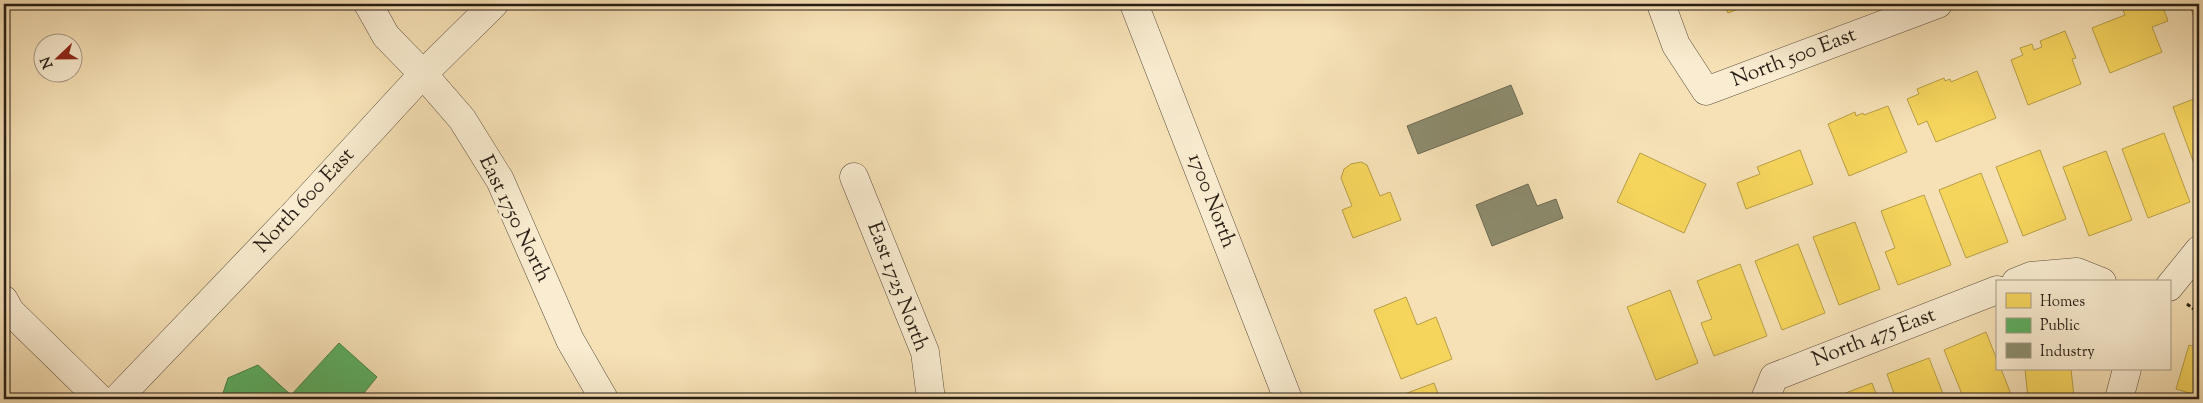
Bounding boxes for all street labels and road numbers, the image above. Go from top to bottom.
street label: North 500 East [1727,20,1861,96]
street label: North 600 East [248,141,362,261]
street label: 1700 North [1179,149,1243,253]
street label: East 1750 North [470,150,558,288]
street label: East 1725 North [859,218,935,356]
street label: North 475 East [1808,301,1940,375]

